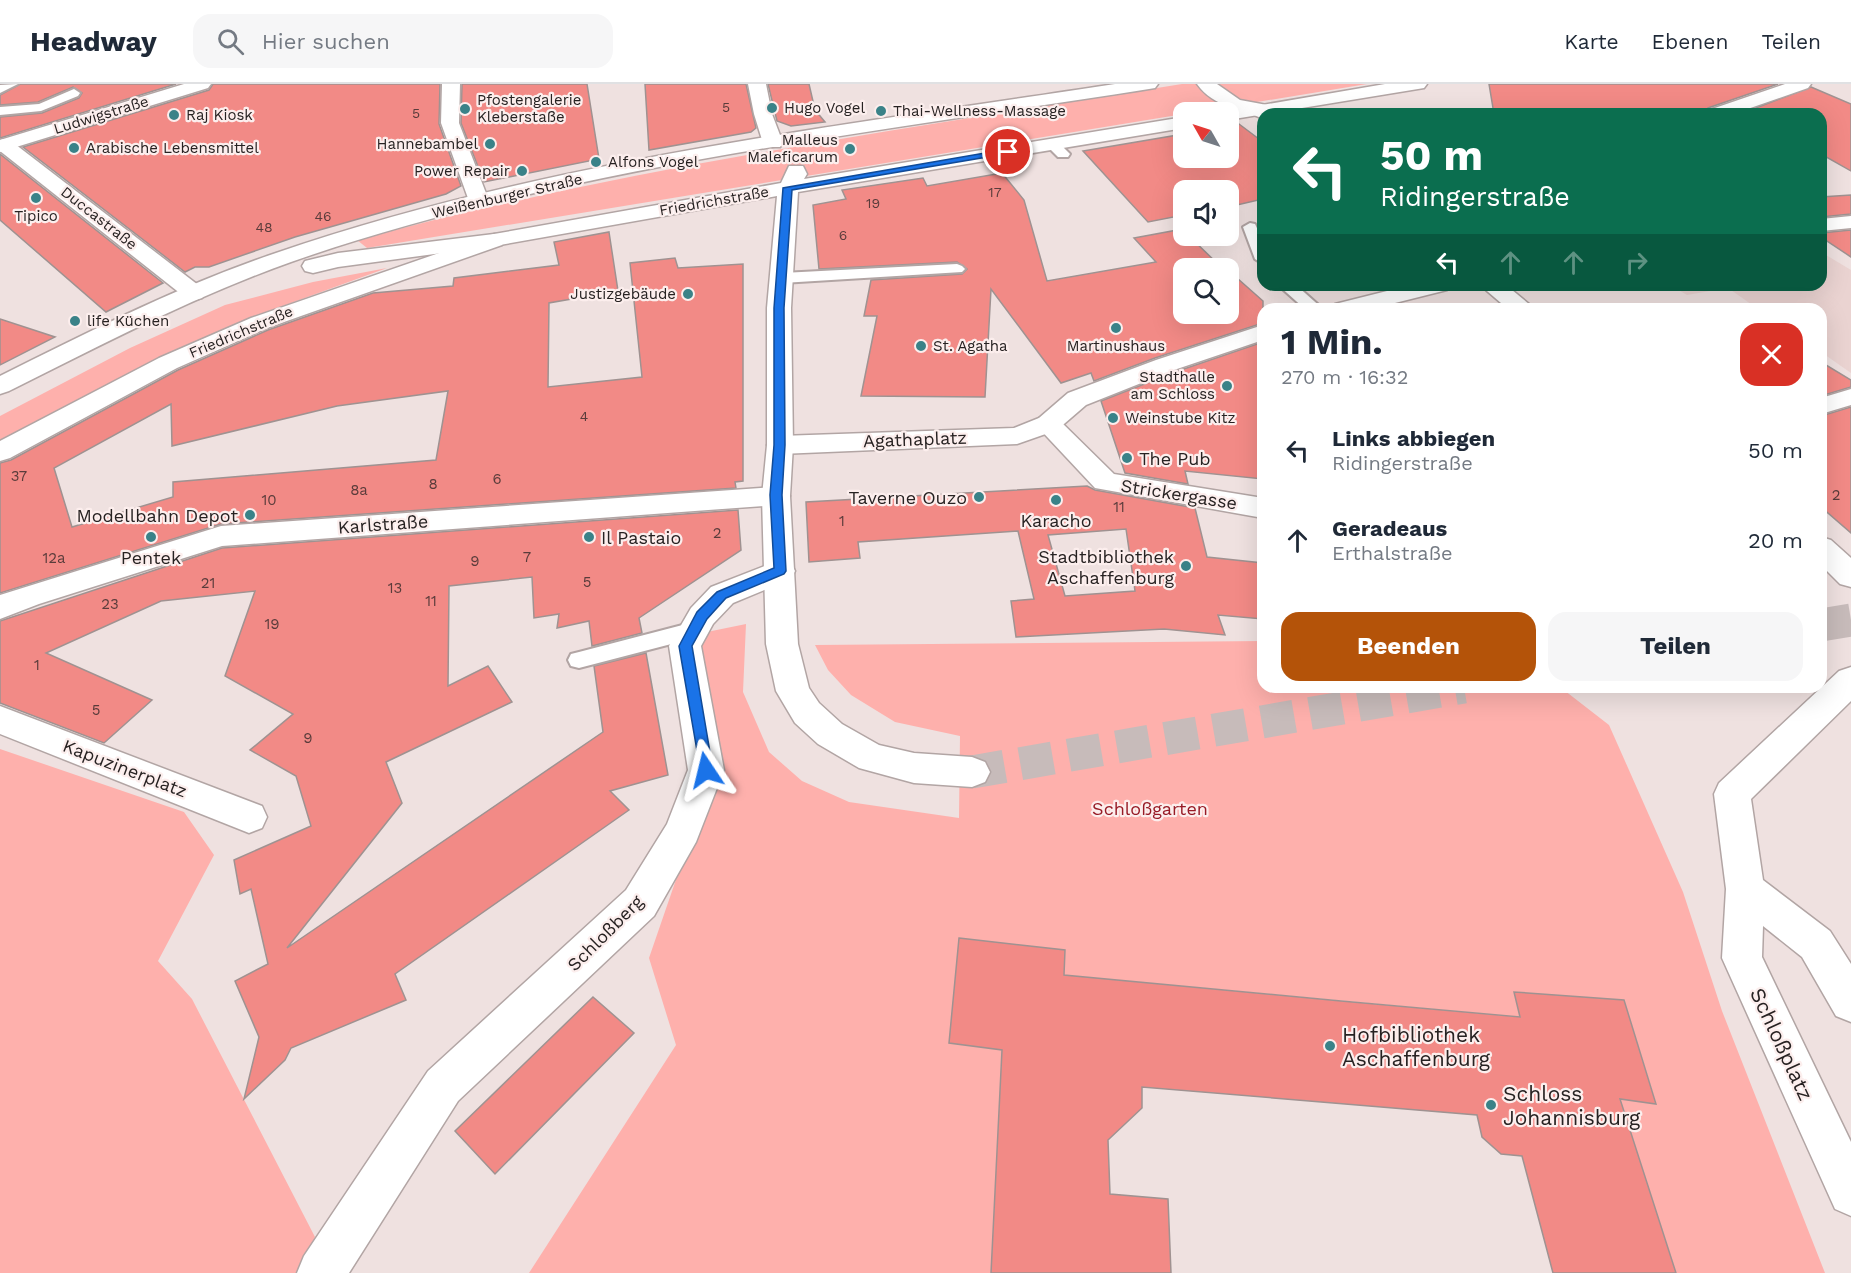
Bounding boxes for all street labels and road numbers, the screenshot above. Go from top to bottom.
street label: Ludwigstraße [51,92,151,138]
street label: Weißenburger Straße [430,170,584,222]
street label: Friedrichstraße [658,182,770,220]
street label: Duccastraße [57,183,141,253]
street label: Friedrichstraße [186,302,296,362]
street label: Agathaplatz [863,427,967,451]
street label: Strickergasse [1119,474,1239,514]
street label: Karlstraße [337,510,429,538]
street label: Kapuzinerplatz [60,735,190,801]
street label: Schloßberg [563,891,647,975]
street label: Schloßplatz [1745,984,1819,1104]

